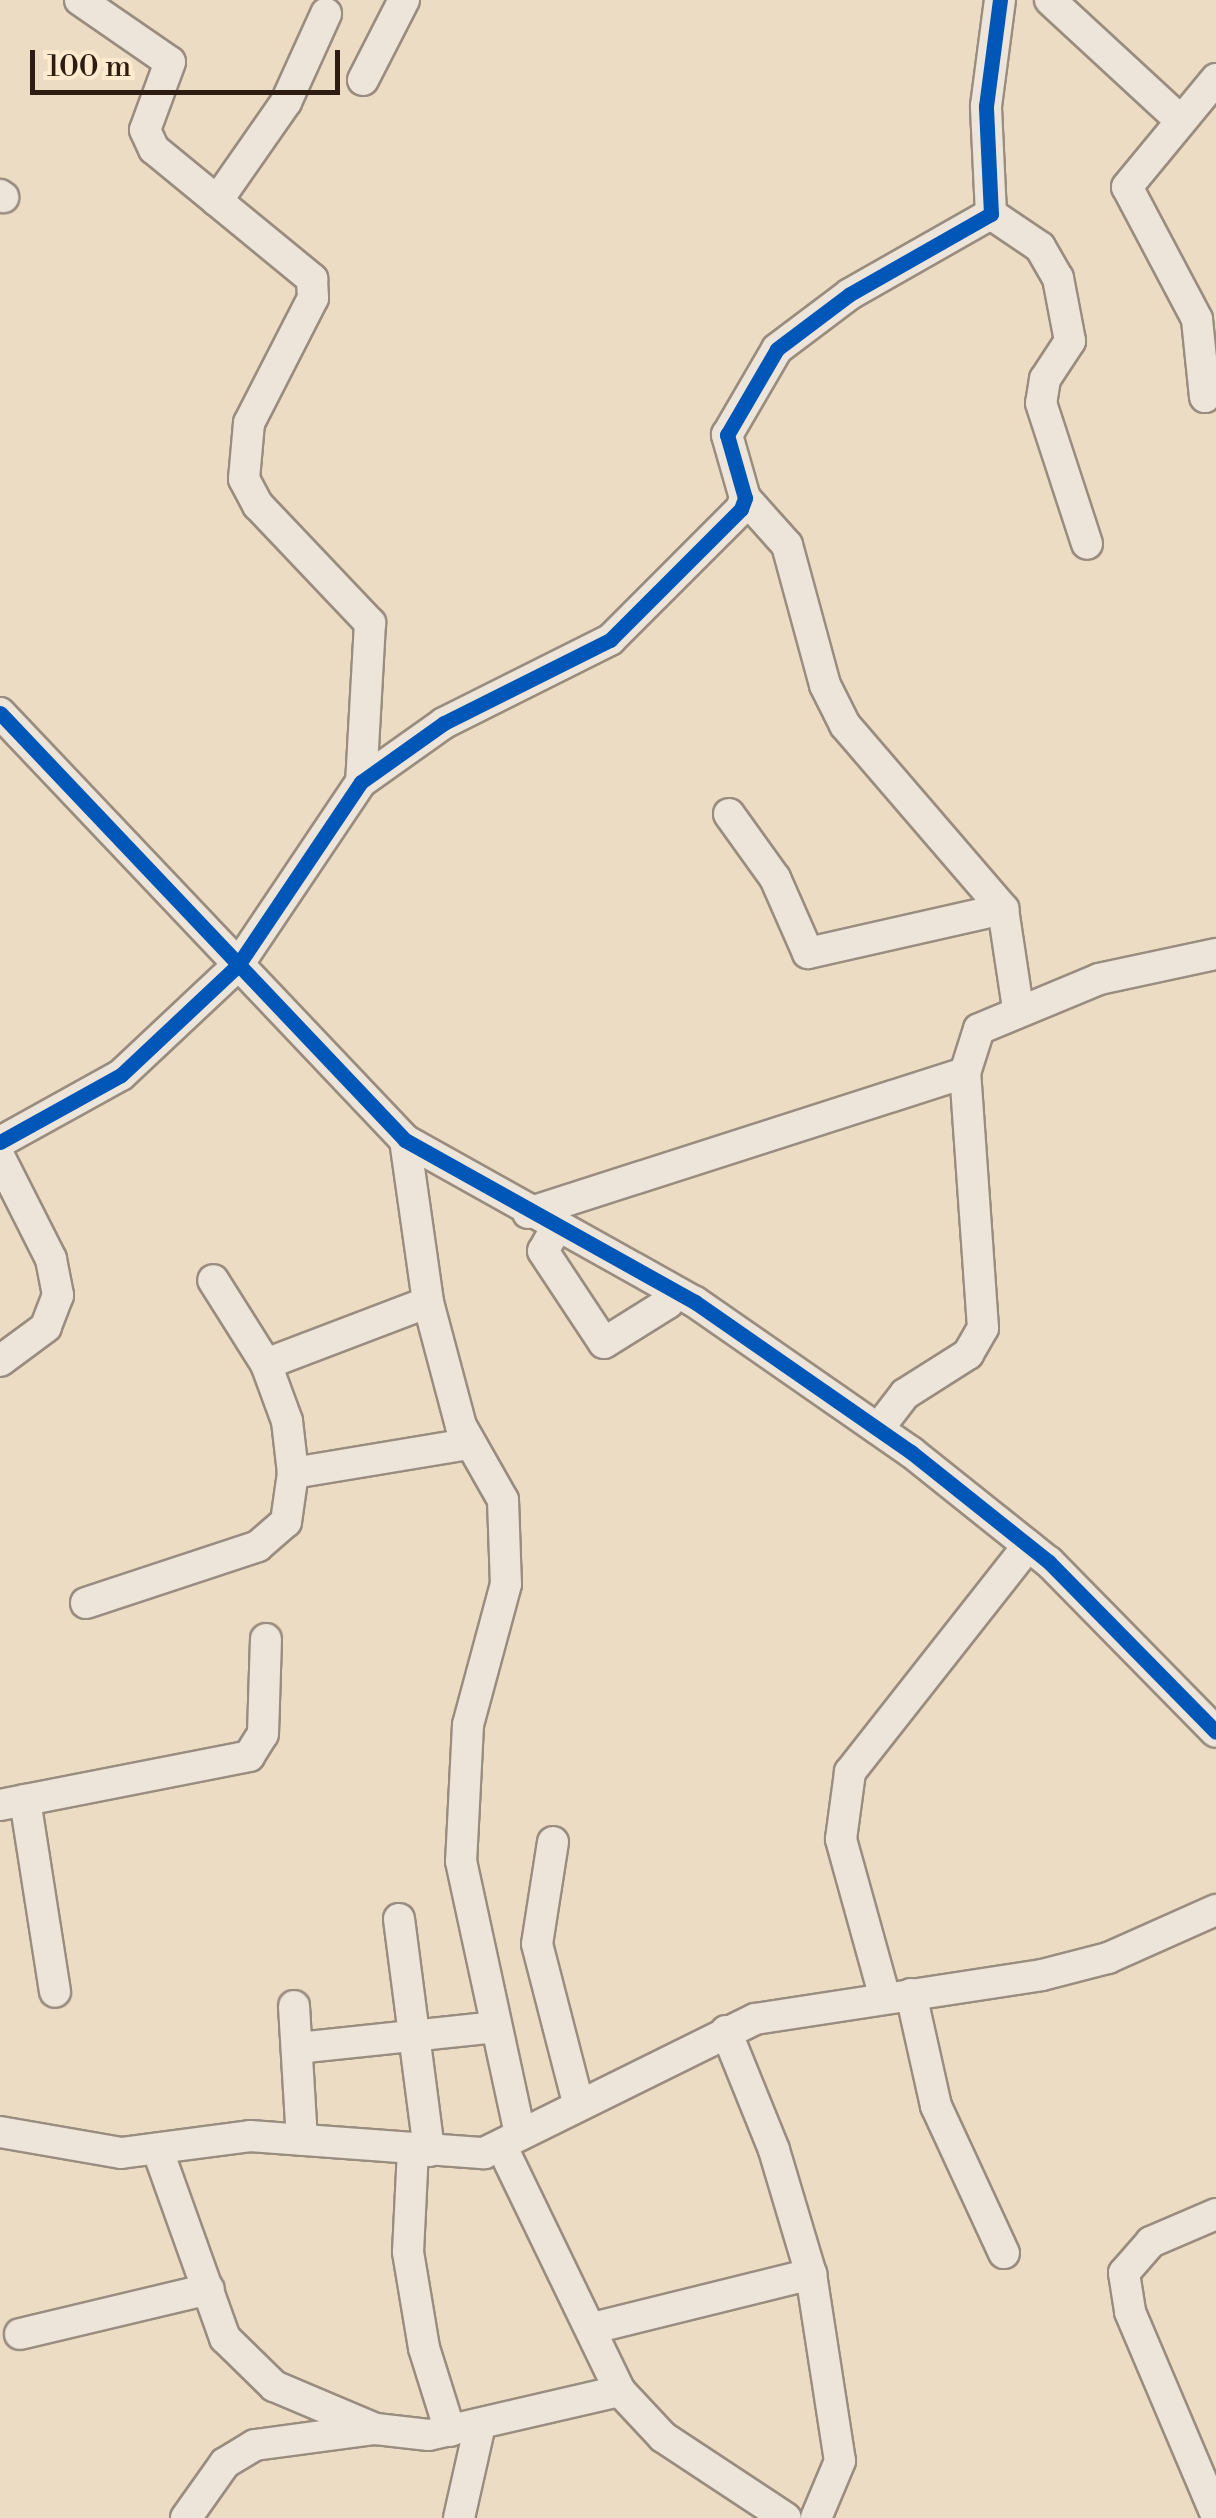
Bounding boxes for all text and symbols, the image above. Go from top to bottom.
scale bar [35,30,345,92]
text: 100 m [47,48,131,86]

